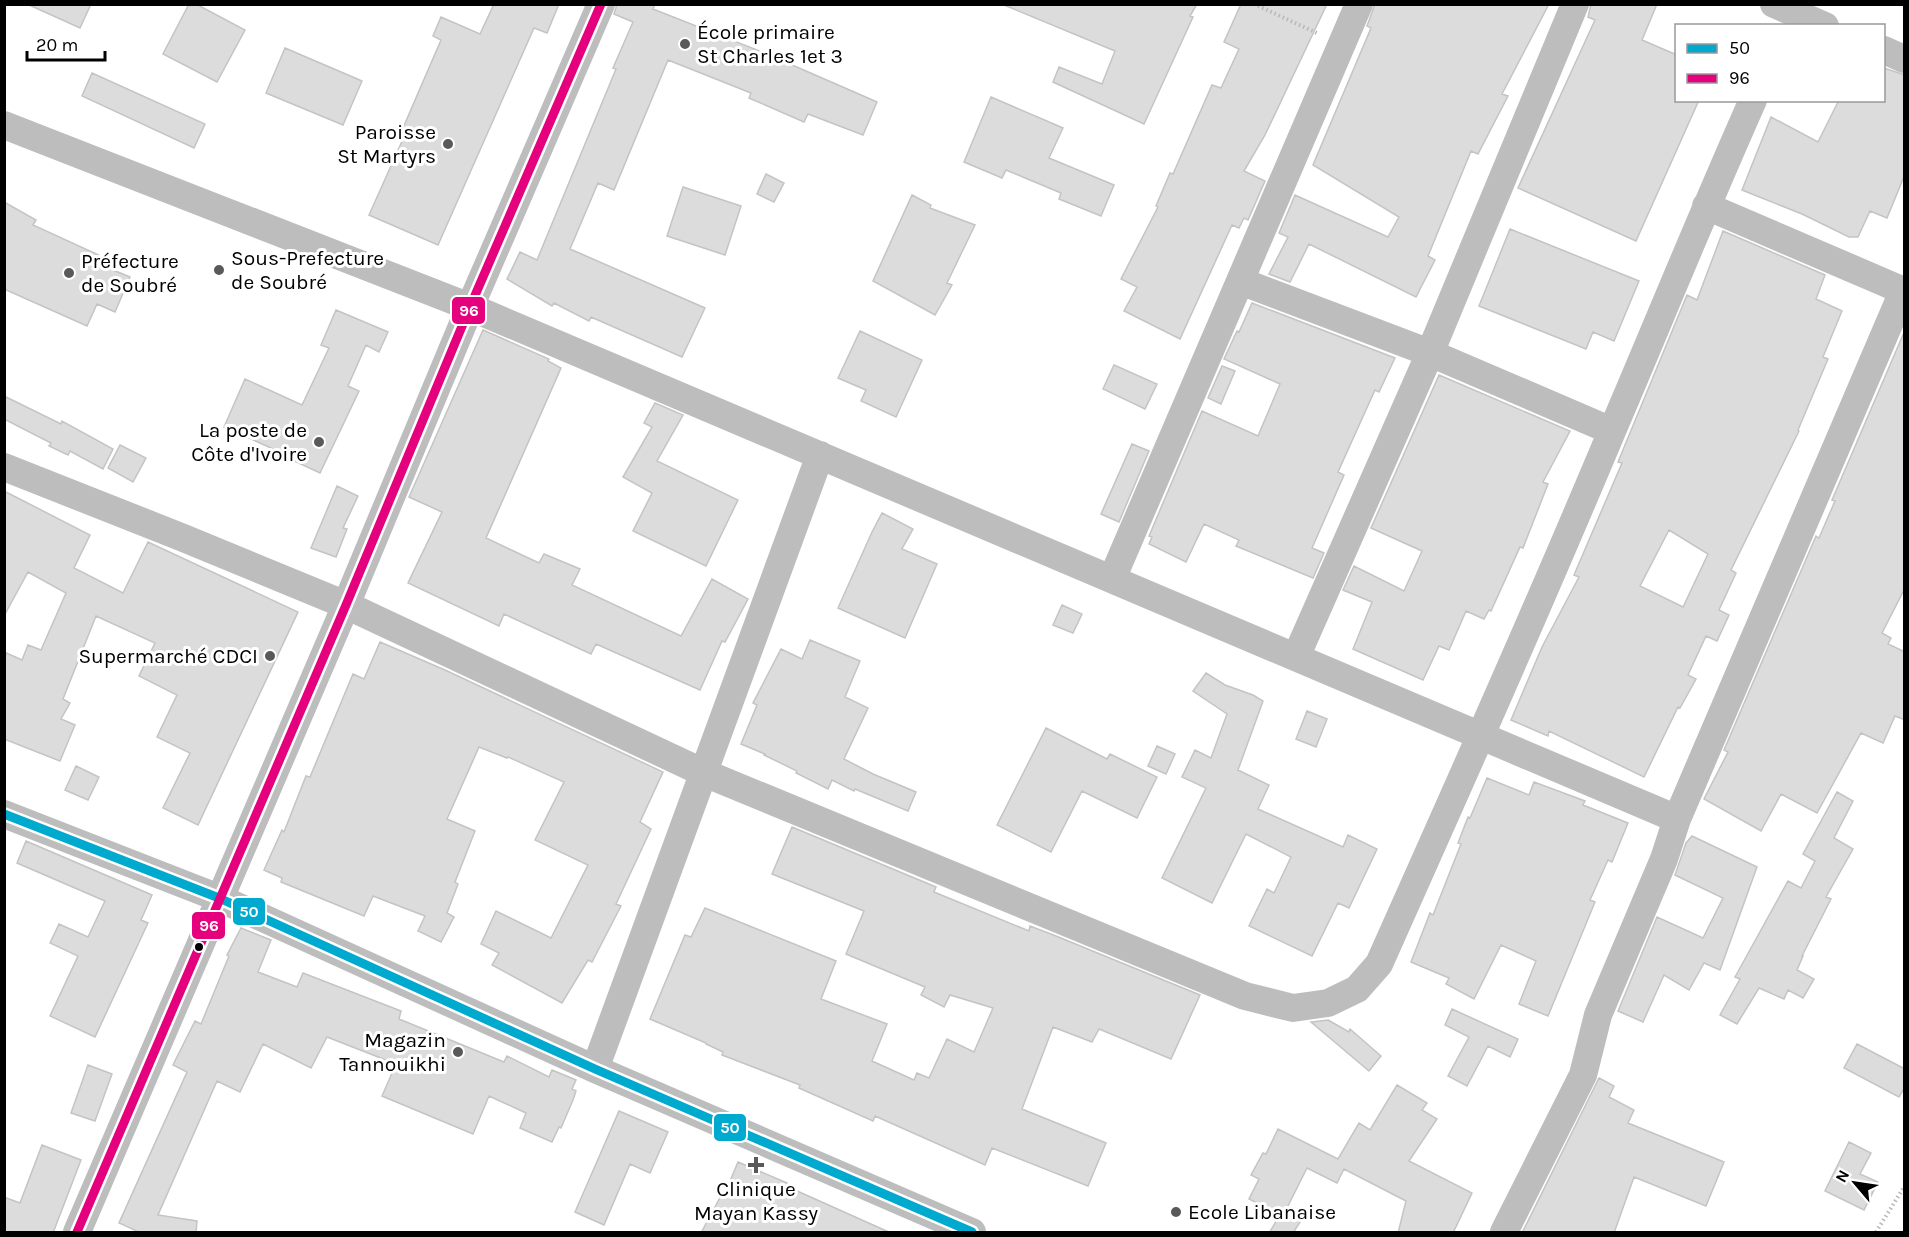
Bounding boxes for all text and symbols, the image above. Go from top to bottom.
place label: École primaire St Charles 1et 3 [697,20,843,68]
scale bar [27,24,105,62]
legend [1675,24,1885,102]
text: 20 m [36,34,78,56]
marker: École primaire St Charles 1et 3 [678,37,692,51]
text: 50 [1729,37,1750,59]
text: 96 [1729,67,1750,89]
place label: Paroisse St Martyrs [337,120,436,168]
marker: Paroisse St Martyrs [441,137,455,151]
place label: Sous-Prefecture de Soubré [231,246,384,294]
place label: Préfecture de Soubré [81,249,179,297]
marker: Sous-Prefecture de Soubré [212,263,226,277]
marker: Préfecture de Soubré [62,266,76,280]
line badge: 96 [451,296,486,325]
text: 96 [459,301,479,320]
place label: La poste de Côte d'Ivoire [191,418,307,466]
marker: La poste de Côte d'Ivoire [312,435,326,449]
place label: Supermarché CDCI [78,644,258,668]
marker: Supermarché CDCI [263,649,277,663]
line badge: 50 [232,897,266,926]
text: 50 [239,902,259,921]
line badge: 96 [191,911,226,940]
text: 96 [199,916,219,935]
unlabelled marker [193,941,205,953]
place label: Magazin Tannouikhi [339,1028,446,1076]
marker: Magazin Tannouikhi [451,1045,465,1059]
line badge: 50 [713,1113,747,1142]
text: 50 [720,1118,740,1137]
north arrow [1825,1153,1885,1213]
marker: Clinique Mayan Kassy [747,1156,765,1174]
text: N [1831,1166,1853,1186]
place label: Clinique Mayan Kassy [694,1177,818,1225]
place label: Ecole Libanaise [1188,1200,1336,1224]
marker: Ecole Libanaise [1169,1205,1183,1219]

